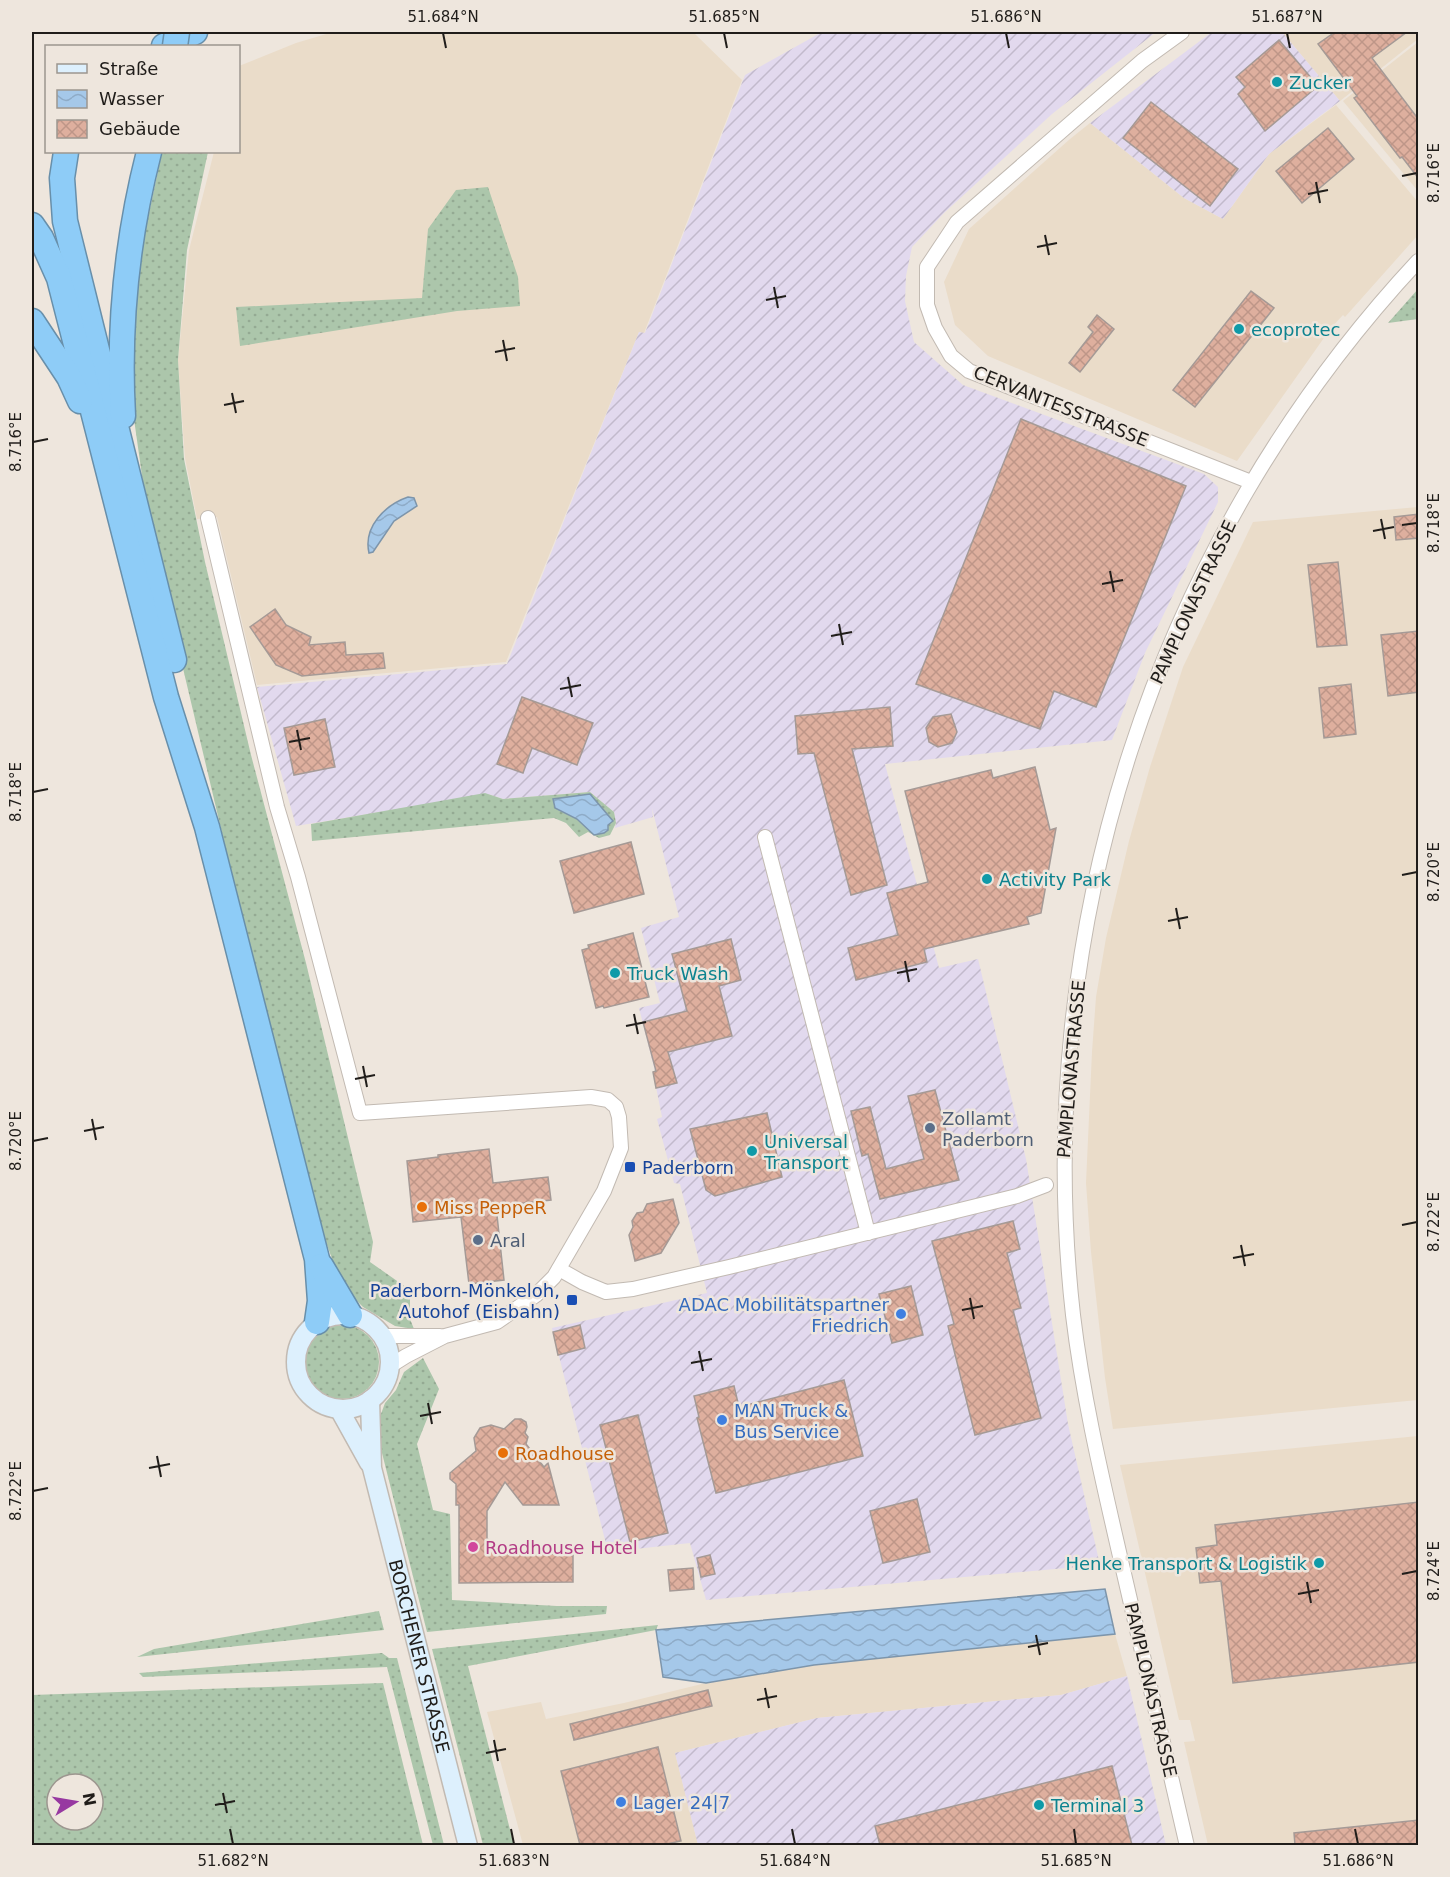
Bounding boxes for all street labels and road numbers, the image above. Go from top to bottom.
street label: CERVANTESSTRASSE [970,361,1152,451]
street label: PAMPLONASTRASSE [1146,517,1240,687]
street label: PAMPLONASTRASSE [1053,979,1089,1159]
street label: BORCHENER STRASSE [385,1557,454,1755]
street label: PAMPLONASTRASSE [1121,1601,1181,1779]

